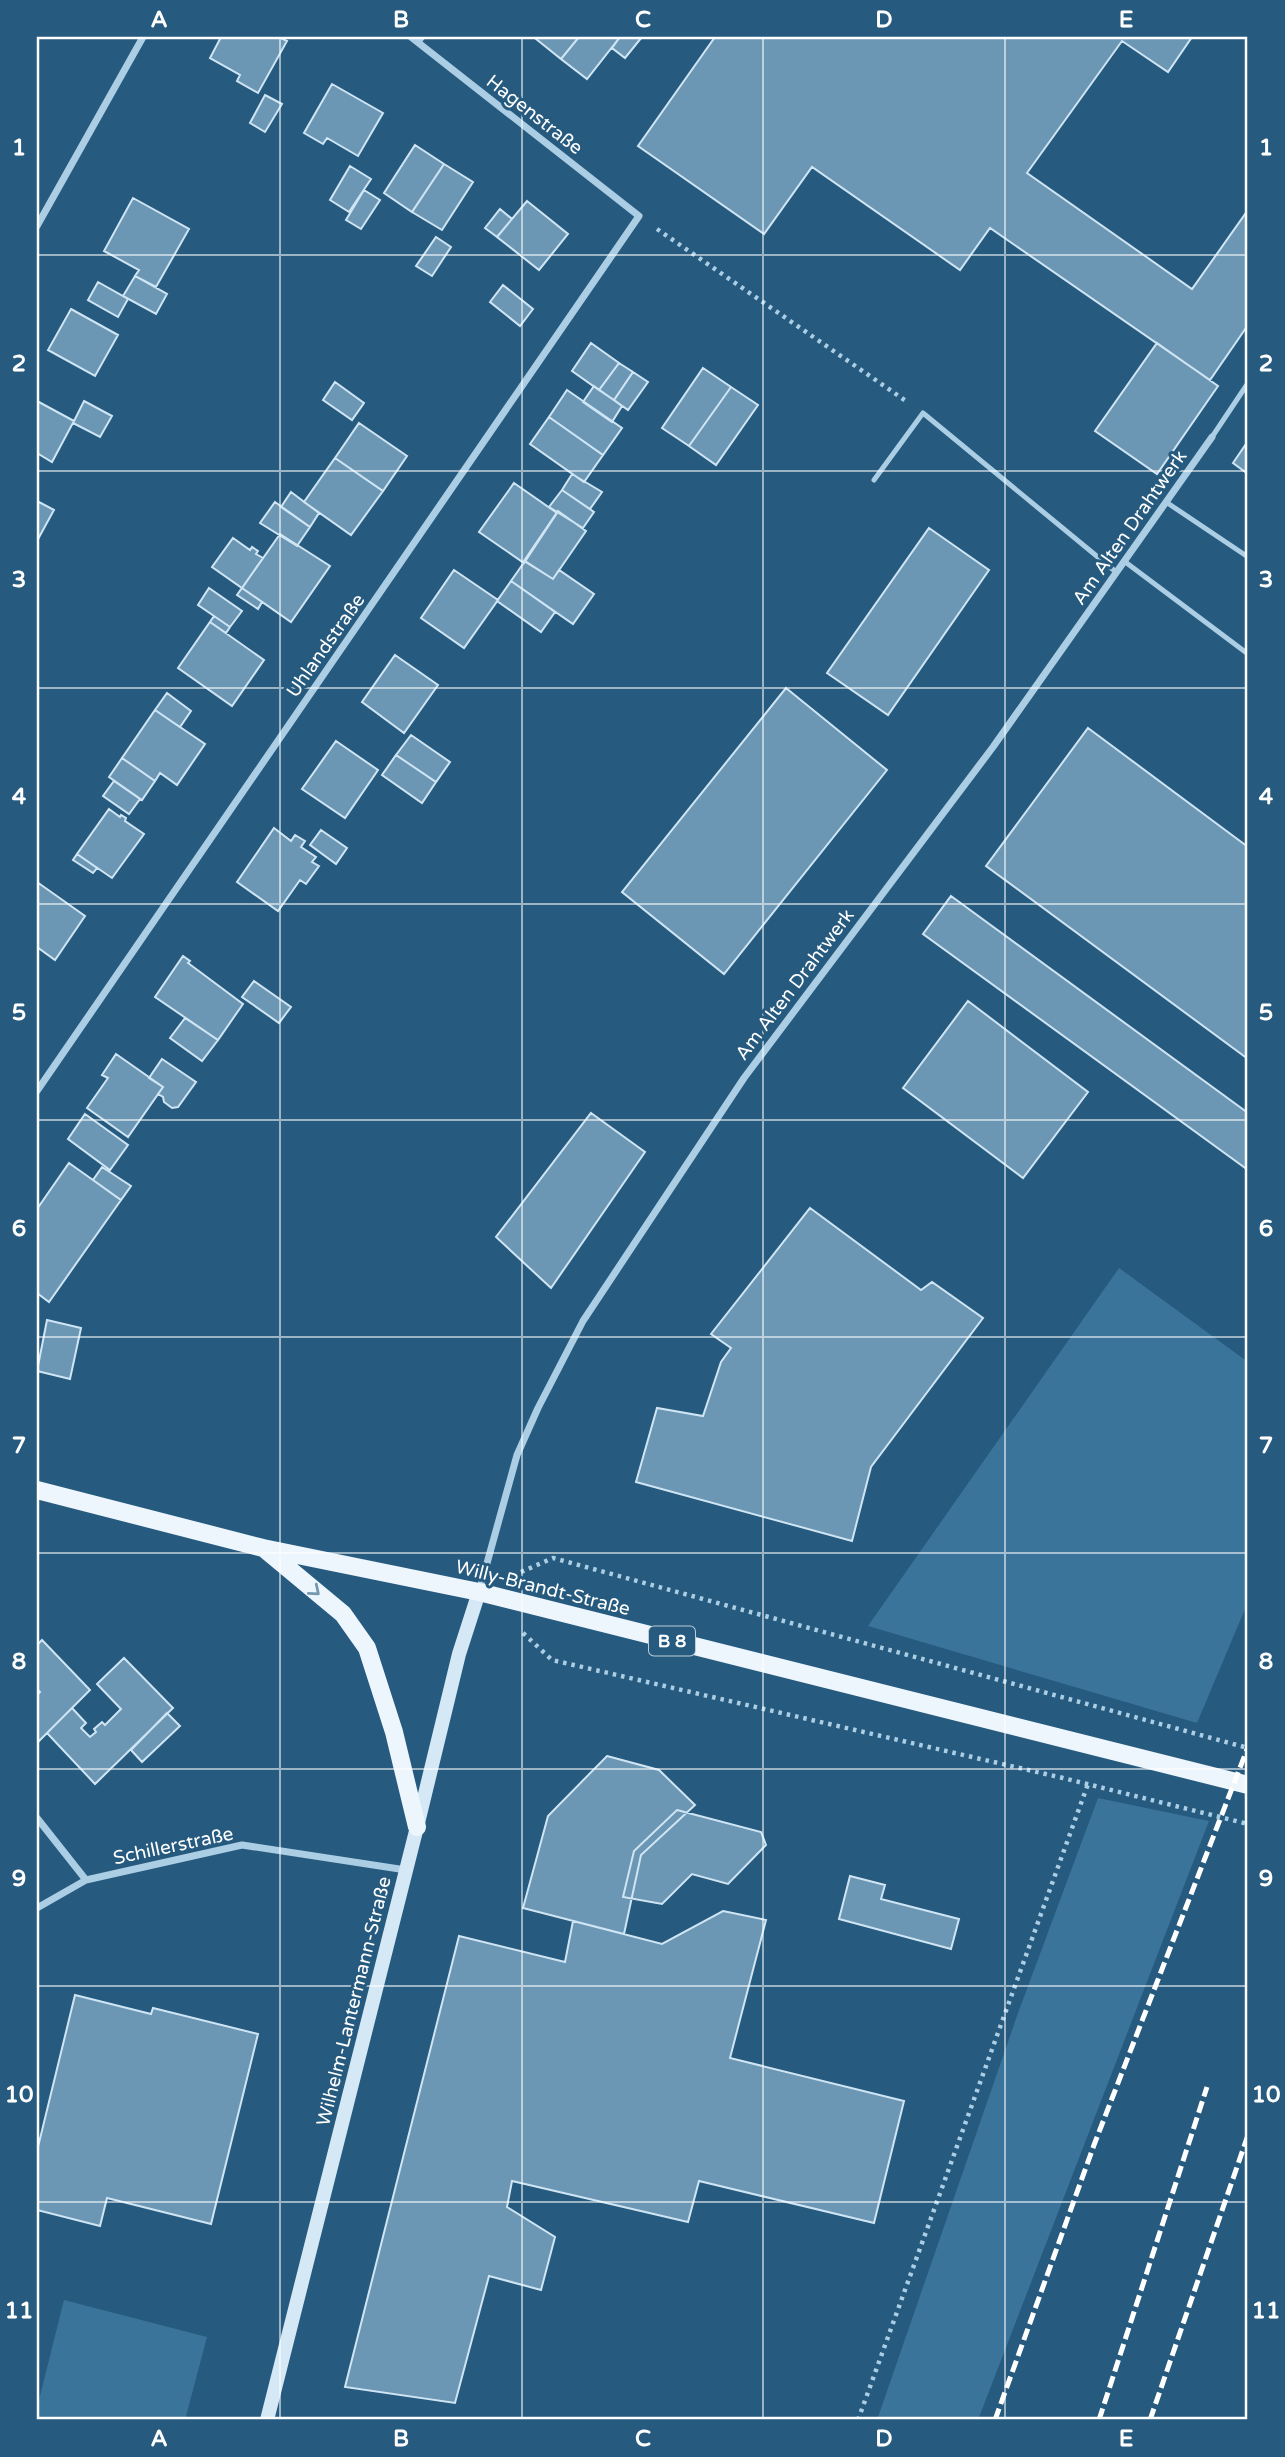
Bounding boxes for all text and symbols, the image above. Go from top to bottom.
text: A [150,6,168,34]
text: B [393,6,409,34]
text: C [635,6,651,34]
text: D [875,6,893,34]
text: E [1119,6,1133,34]
street label: Hagenstraße [482,70,587,159]
text: 1 [12,134,26,162]
text: 1 [1259,134,1273,162]
text: 2 [12,350,26,378]
text: 2 [1259,350,1273,378]
street label: Am Alten Drahtwerk [1068,446,1191,609]
text: 3 [12,566,26,594]
text: 3 [1259,566,1273,594]
street label: Uhlandstraße [282,590,370,702]
text: 4 [12,783,27,811]
text: 4 [1259,783,1274,811]
street label: Am Alten Drahtwerk [731,905,859,1064]
text: 5 [12,999,26,1027]
text: 5 [1259,999,1273,1027]
text: 6 [12,1215,26,1243]
text: 6 [1259,1215,1273,1243]
text: 7 [12,1432,26,1460]
text: 7 [1259,1432,1273,1460]
street label: Willy-Brandt-Straße [453,1556,632,1620]
one-way arrow [307,1583,320,1595]
road number: B 8 [649,1626,695,1656]
text: 8 [12,1648,26,1676]
text: 8 [1259,1648,1273,1676]
street label: Schillerstraße [111,1823,235,1869]
text: 9 [12,1865,26,1893]
text: 9 [1259,1865,1273,1893]
street label: Wilhelm-Lantermann-Straße [312,1874,396,2128]
text: 10 [5,2081,33,2109]
text: 10 [1252,2081,1280,2109]
text: 11 [5,2297,33,2325]
text: 11 [1252,2297,1280,2325]
text: A [150,2425,168,2453]
text: B [393,2425,409,2453]
text: C [635,2425,651,2453]
text: D [875,2425,893,2453]
text: E [1119,2425,1133,2453]

